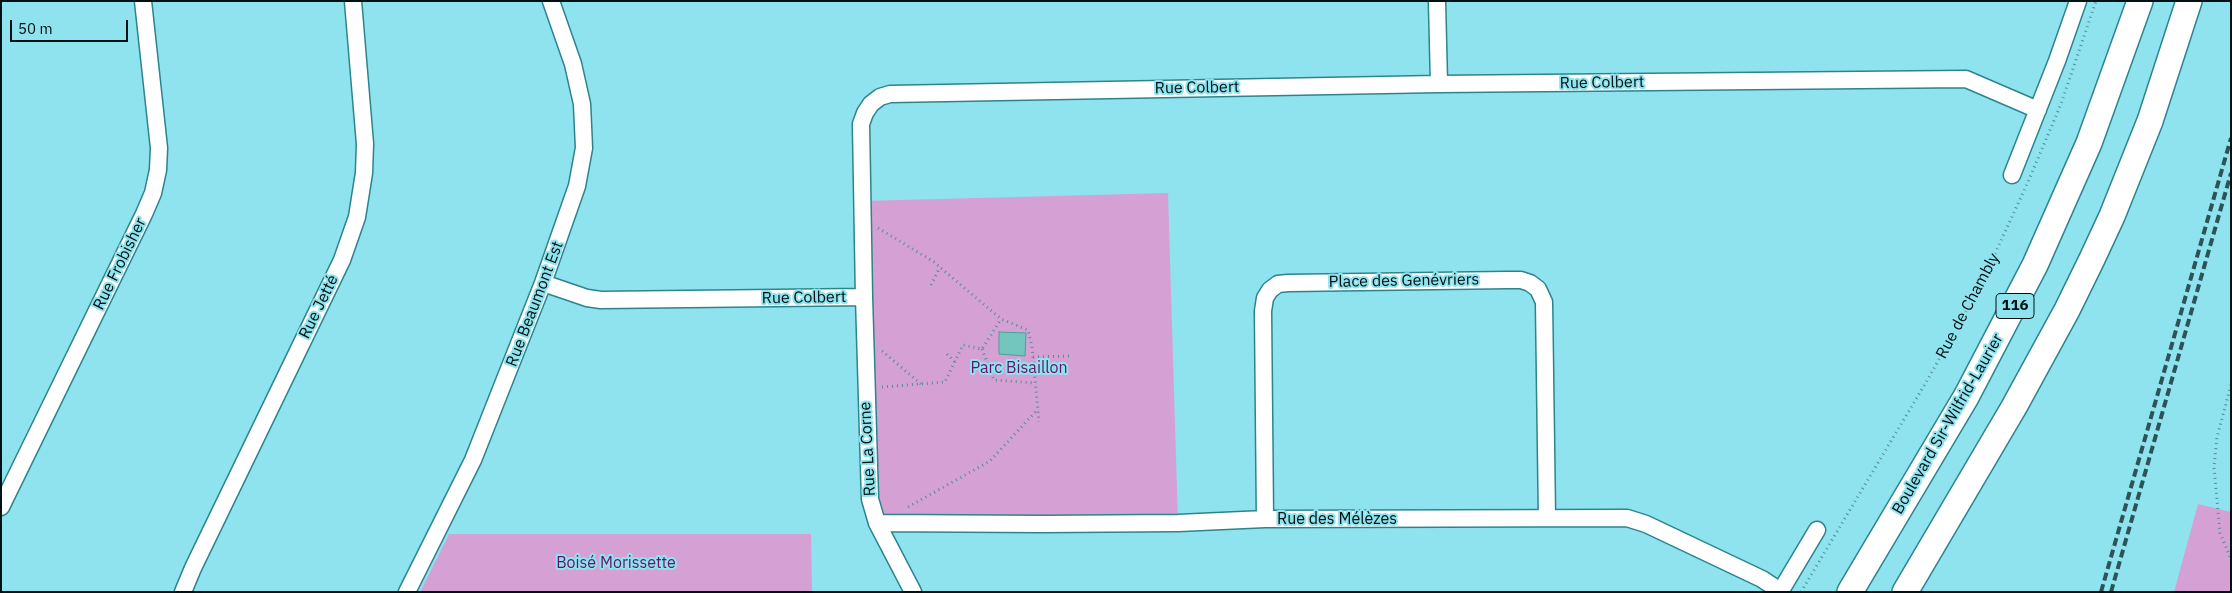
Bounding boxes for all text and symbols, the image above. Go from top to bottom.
scale bar [12,10,130,42]
text: 50 m [18,19,53,38]
street label: Rue Colbert [1559,73,1645,93]
street label: Rue Colbert [1154,78,1240,98]
street label: Rue Frobisher [89,215,151,313]
street label: Rue Beaumont Est [502,239,568,369]
street label: Rue de Chambly [1932,250,2004,362]
street label: Place des Genévriers [1329,270,1479,292]
street label: Rue Jetté [295,272,343,342]
street label: Rue Colbert [761,288,847,308]
road number: 116 [1996,294,2034,318]
street label: Boulevard Sir-Wilfrid-Laurier [1888,330,2008,518]
park label: Parc Bisaillon [970,358,1068,378]
street label: Rue La Corne [856,401,880,497]
street label: Rue des Mélèzes [1277,509,1397,529]
park label: Boisé Morissette [556,553,676,573]

